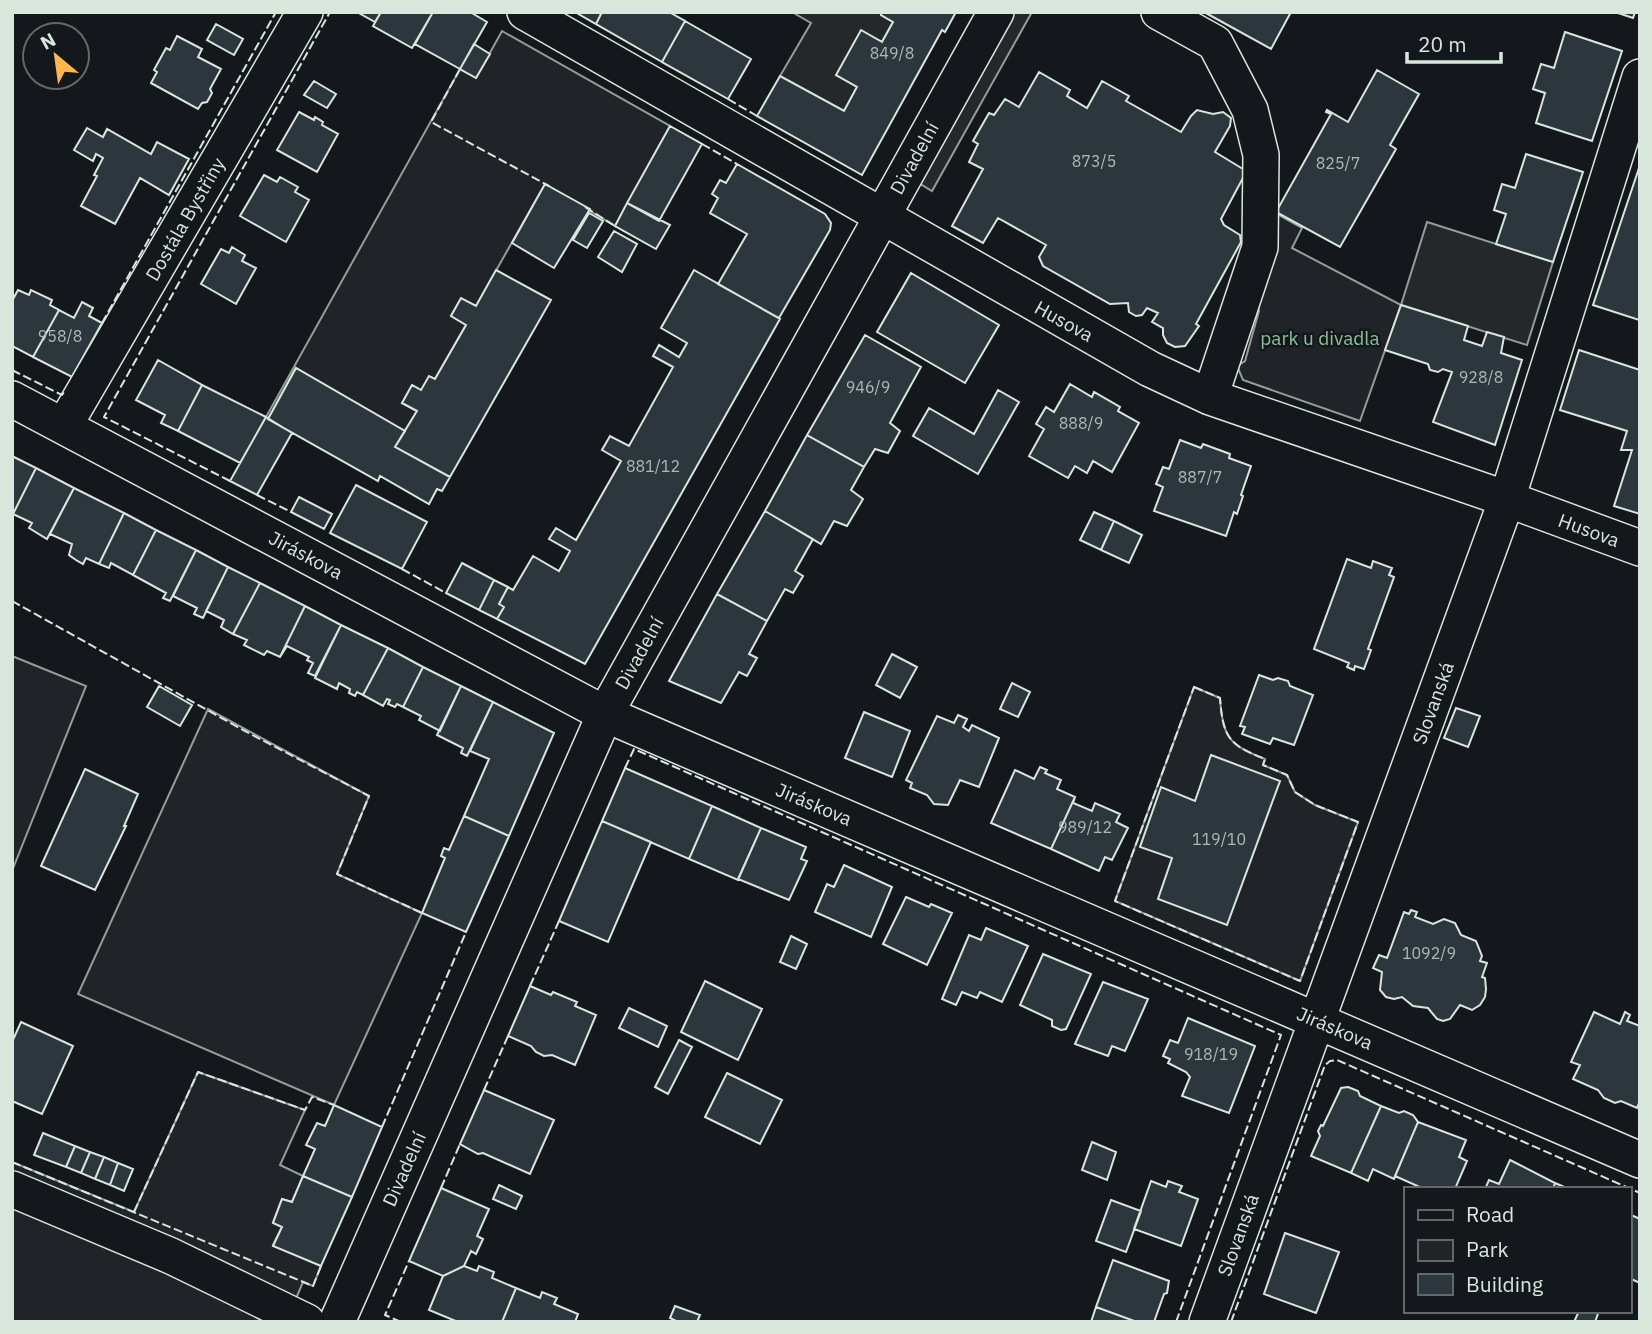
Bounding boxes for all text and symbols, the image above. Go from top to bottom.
north arrow [21,21,91,91]
scale bar [1407,21,1502,65]
text: N [36,27,60,55]
text: 20 m [1418,30,1467,58]
house number: 849/8 [870,43,914,63]
street label: Divadelní [884,117,944,198]
house number: 873/5 [1072,151,1116,171]
street label: Dostála Bystřiny [140,153,230,285]
house number: 825/7 [1316,153,1360,173]
street label: Husova [1031,295,1097,347]
house number: 958/8 [38,326,82,346]
park label: park u divadla [1260,326,1380,350]
house number: 928/8 [1459,367,1503,387]
house number: 946/9 [846,377,890,397]
house number: 888/9 [1059,413,1103,433]
house number: 881/12 [626,456,680,476]
house number: 887/7 [1178,467,1222,487]
street label: Husova [1555,508,1623,552]
street label: Jiráskova [265,526,347,584]
street label: Divadelní [609,612,669,693]
street label: Slovanská [1407,658,1459,748]
street label: Jiráskova [772,777,856,831]
house number: 989/12 [1058,817,1112,837]
house number: 119/10 [1192,829,1246,849]
house number: 1092/9 [1402,943,1456,963]
street label: Jiráskova [1293,1001,1377,1055]
house number: 918/19 [1184,1044,1238,1064]
street label: Divadelní [377,1128,431,1210]
legend [1404,1187,1631,1313]
street label: Slovanská [1212,1190,1264,1280]
text: Road [1466,1200,1514,1228]
text: Park [1466,1235,1509,1263]
text: Building [1466,1270,1543,1298]

